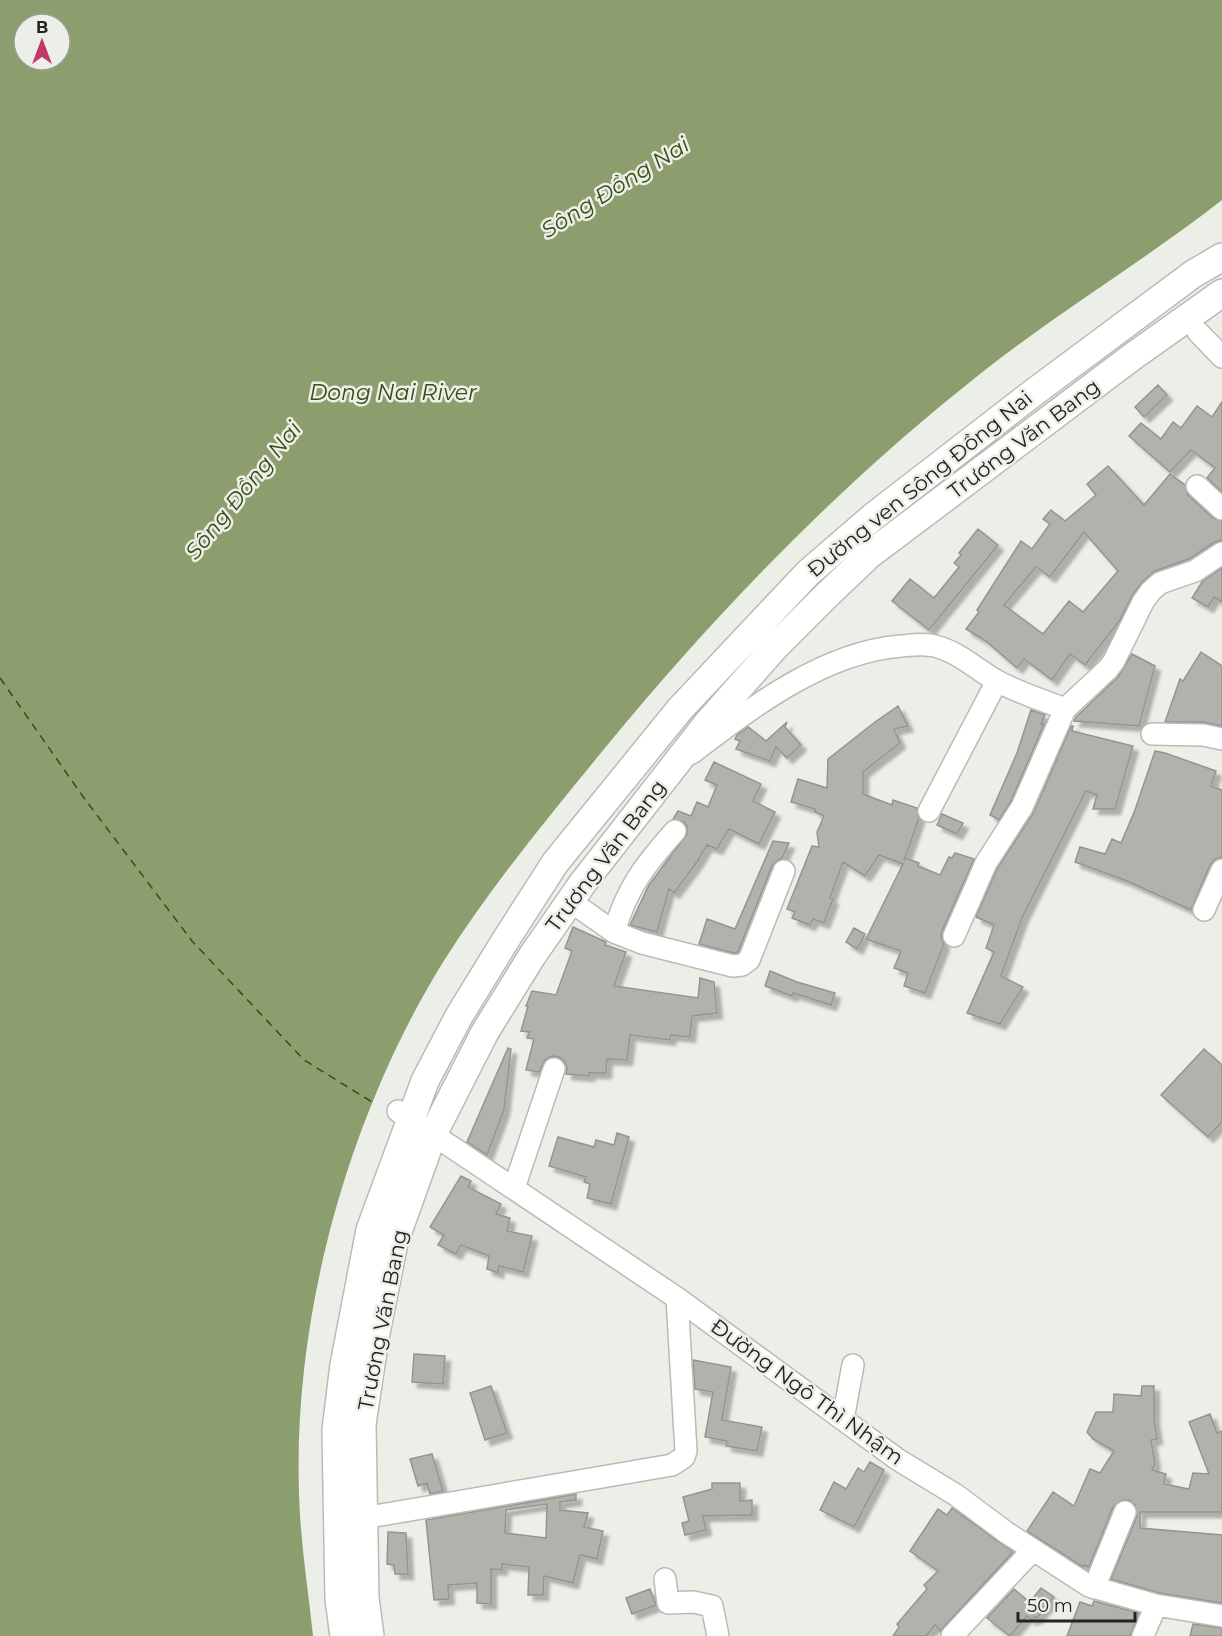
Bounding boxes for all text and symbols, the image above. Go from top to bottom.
north arrow [12,12,72,72]
text: B [36,18,48,37]
water label: Sông Đồng Nai [536,131,694,244]
street label: Trương Văn Bang [943,373,1105,504]
water label: Dong Nai River [309,379,478,406]
street label: Đường ven Sông Đồng Nai [802,385,1037,582]
water label: Sông Đồng Nai [180,416,307,565]
street label: Trương Văn Bang [540,775,671,937]
street label: Trương Văn Bang [353,1227,412,1412]
street label: Đường Ngô Thì Nhậm [706,1313,908,1470]
scale bar [1018,1585,1135,1623]
text: 50 m [1027,1595,1073,1617]

